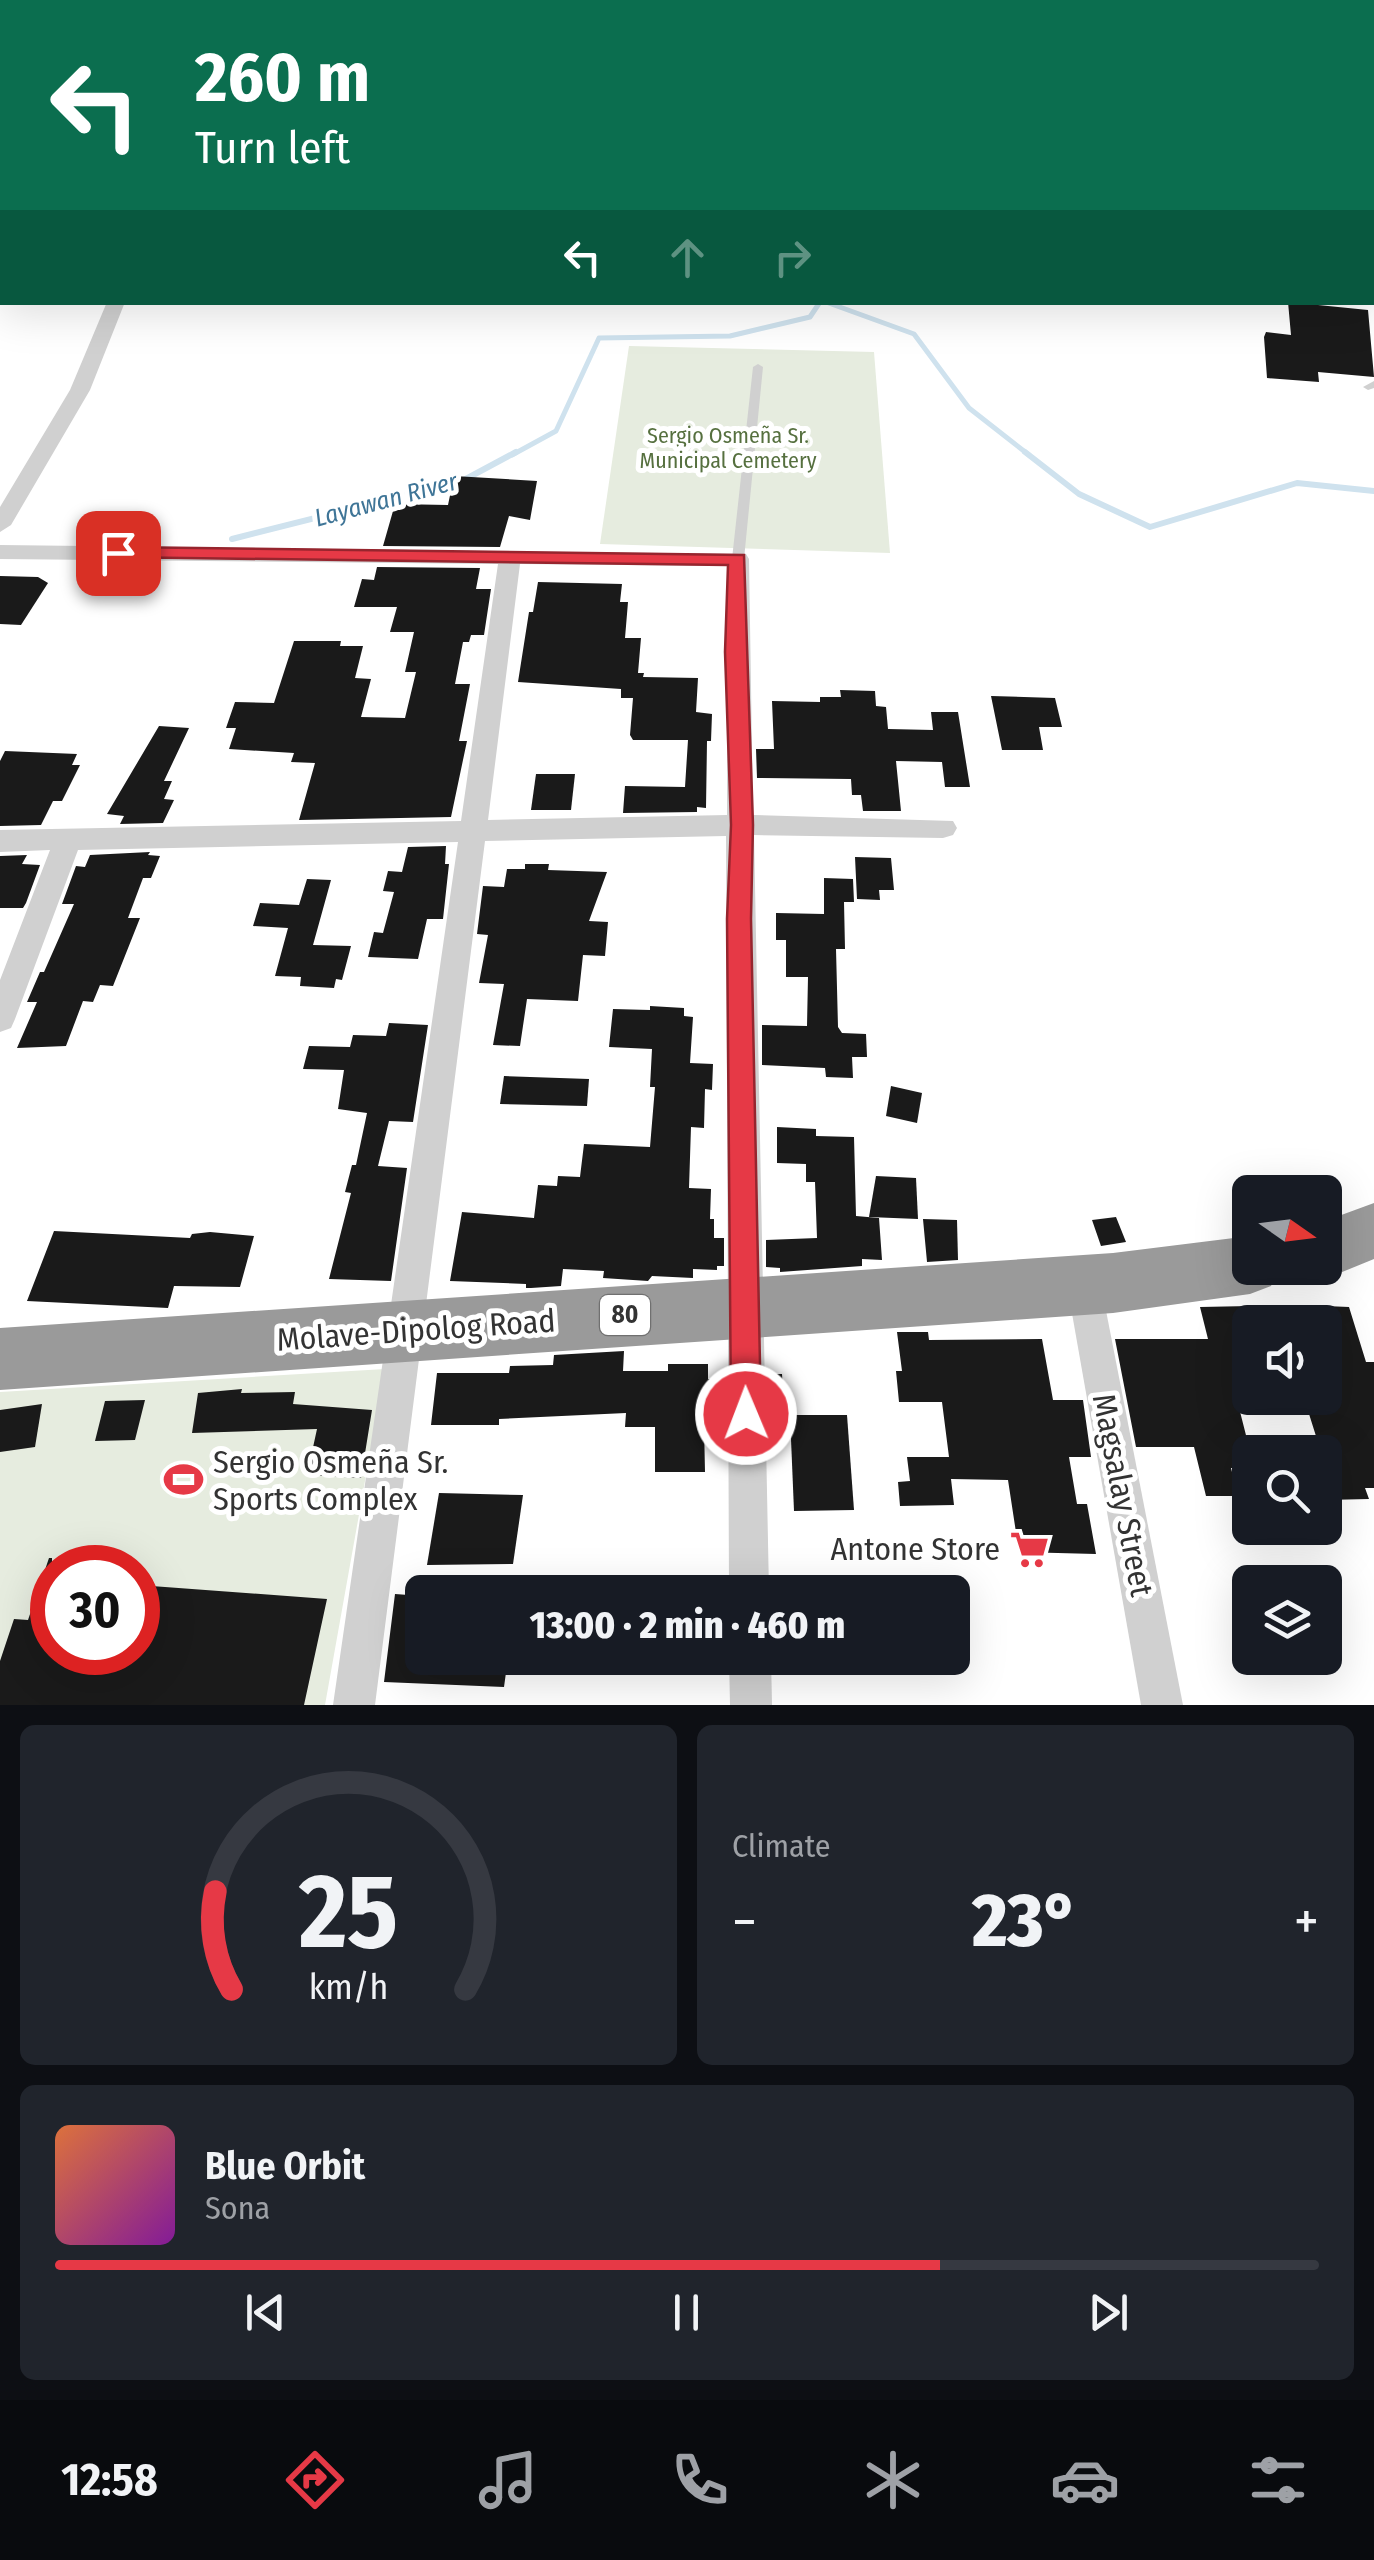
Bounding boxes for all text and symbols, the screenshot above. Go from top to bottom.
text: 260 m [195,36,370,120]
icon: left [30,40,160,170]
text: Turn left [195,121,350,175]
icon: left [555,230,610,285]
icon: ahead [660,230,715,285]
icon: right [765,230,820,285]
park label: Sergio Osmeña Sr. Municipal Cemetery [640,422,817,474]
water label: Layawan River [311,466,462,533]
pin [76,511,161,596]
icon: arrive [91,526,146,581]
north arrow [1232,1175,1342,1285]
map controls [1232,1175,1342,1675]
road number: 80 [600,1295,650,1335]
street label: Molave-Dipolog Road [275,1301,557,1359]
button: sound [1232,1305,1342,1415]
position arrow [694,1362,798,1466]
street label: Magsalay Street [1085,1390,1161,1600]
button: search [1232,1435,1342,1545]
place label: Sergio Osmeña Sr. Sports Complex [213,1443,448,1518]
sports icon: Sergio Osmeña Sr. Sports Complex [162,1459,204,1501]
supermarket icon: Antone Store [1009,1528,1051,1570]
place label: Antone Store [831,1530,1000,1568]
speed limit sign: 30 [30,1545,160,1675]
button: layers [1232,1565,1342,1675]
text: 13:00 · 2 min · 460 m [530,1602,845,1648]
text: Climate [732,1827,831,1865]
text: 25 [298,1850,398,1975]
text: 23° [972,1876,1079,1966]
text: − [732,1889,757,1955]
text: + [1294,1889,1319,1955]
text: km/h [309,1966,388,2008]
text: Blue Orbit [205,2143,365,2189]
text: Sona [205,2189,270,2227]
icon: previous [238,2285,293,2340]
icon: pause [659,2285,714,2340]
icon: next [1081,2285,1136,2340]
icon: directions [280,2445,350,2515]
icon: music [473,2445,543,2515]
icon: phone [665,2445,735,2515]
icon: climate [858,2445,928,2515]
icon: car [1050,2445,1120,2515]
icon: filters [1243,2445,1313,2515]
text: 12:58 [61,2453,158,2507]

